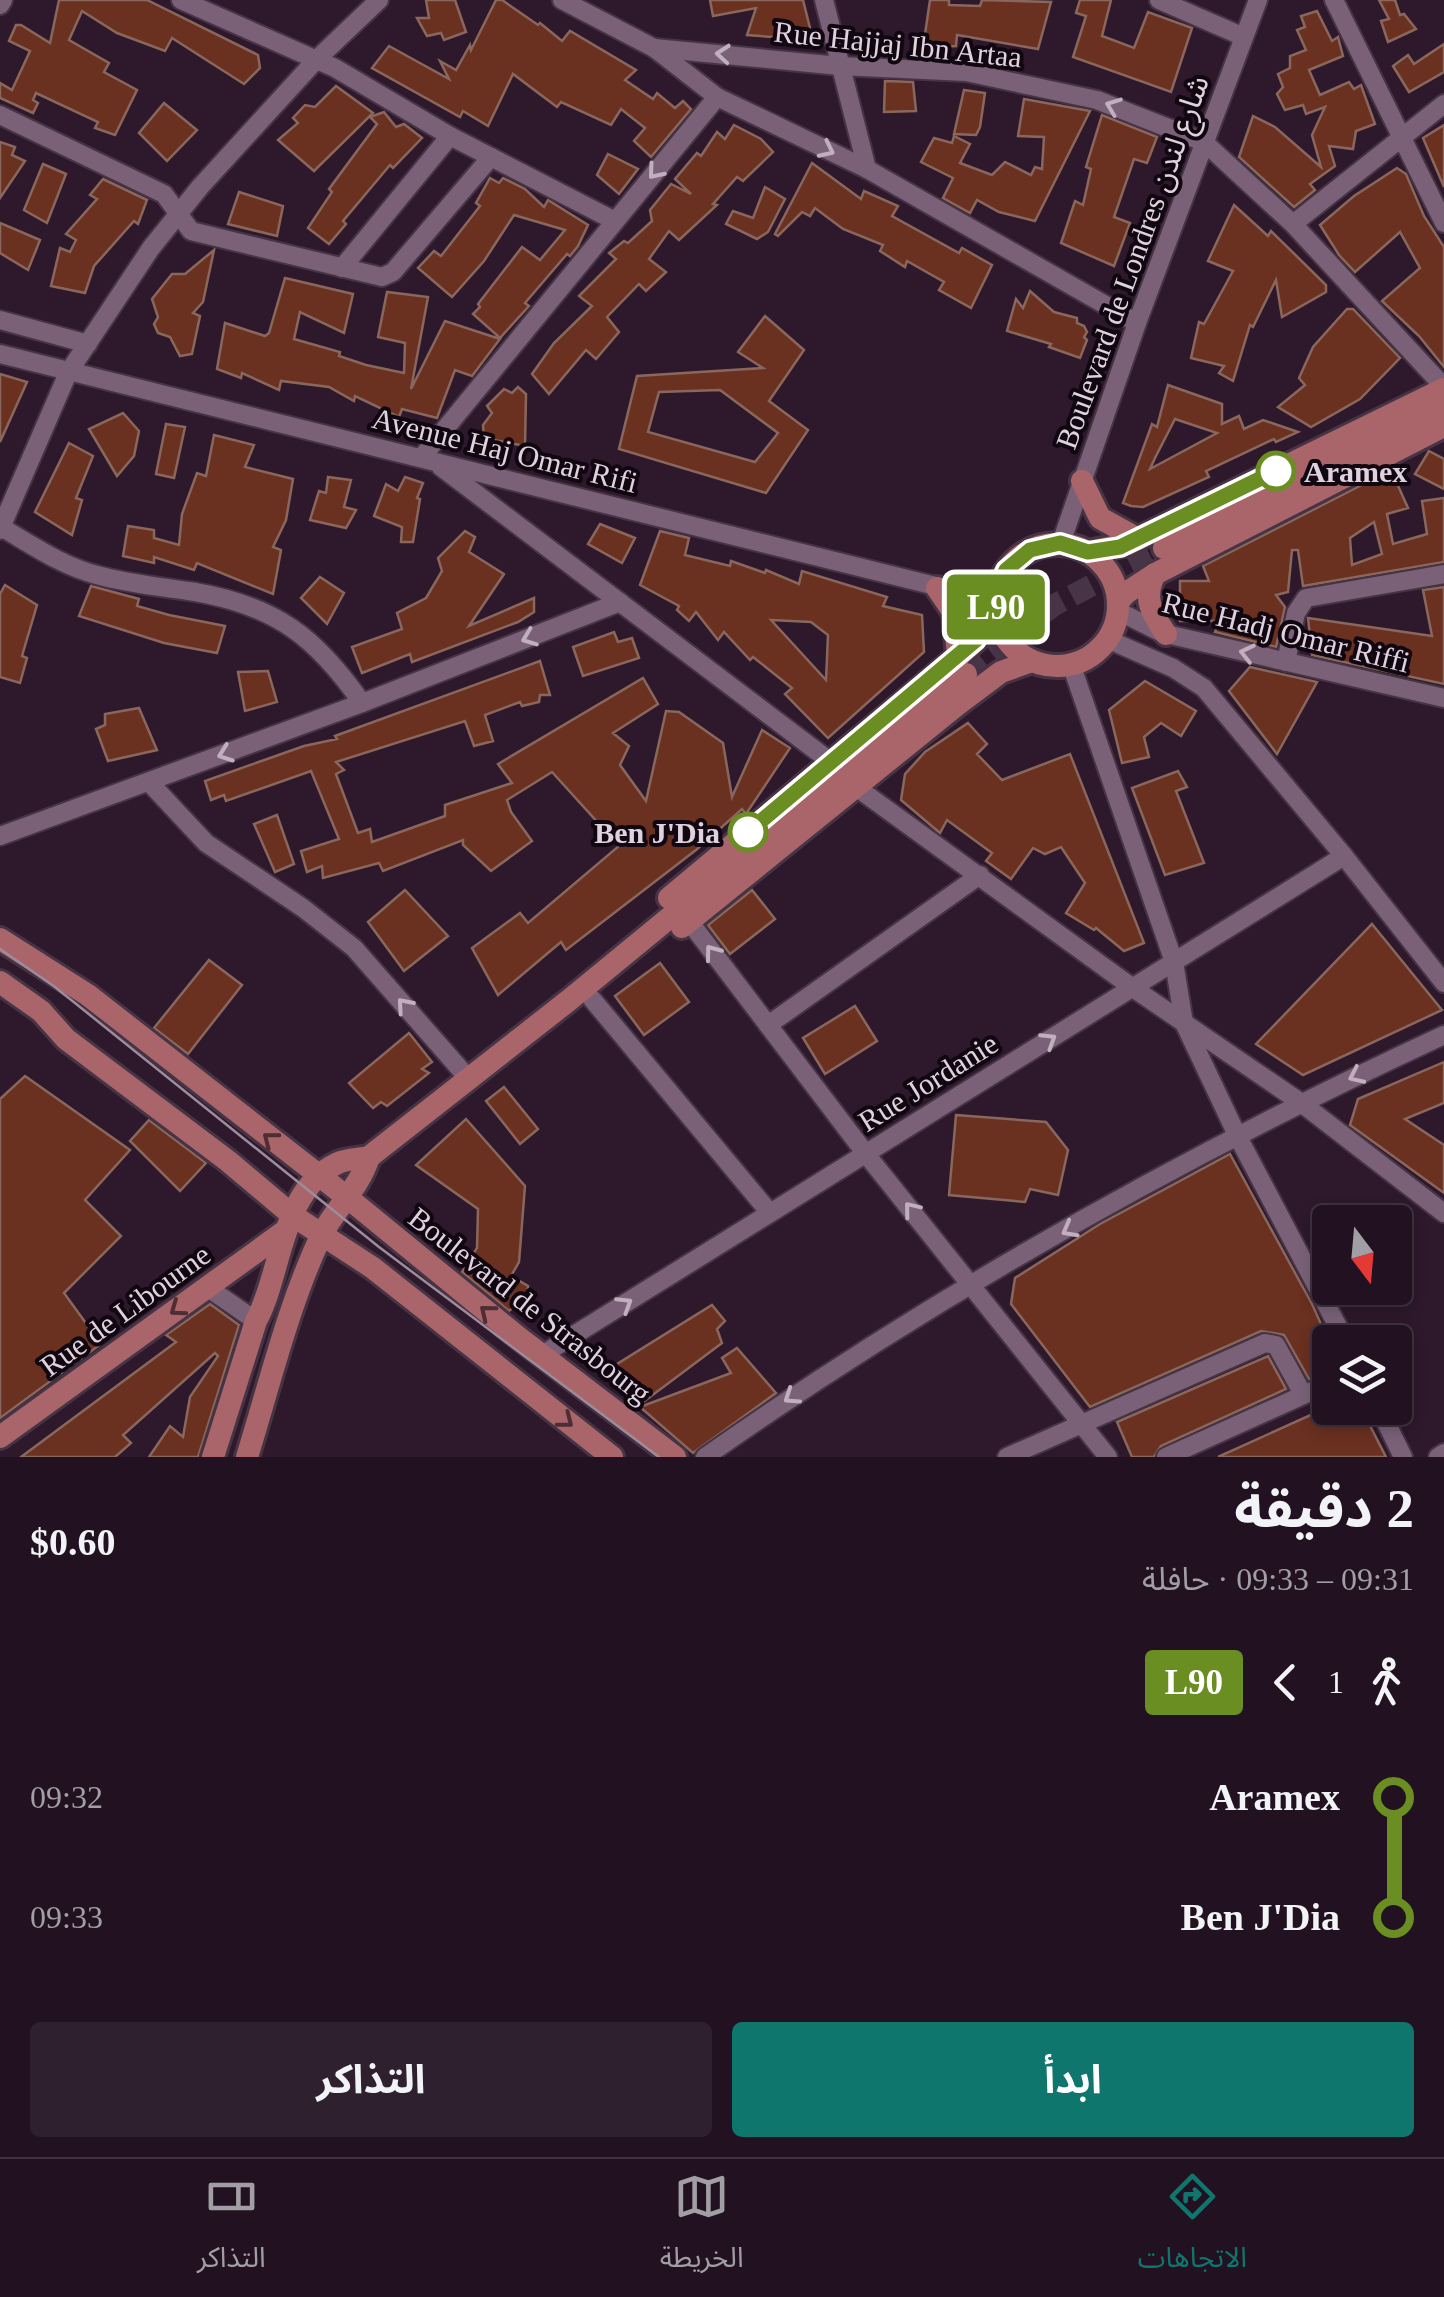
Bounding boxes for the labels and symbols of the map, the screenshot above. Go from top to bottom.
street label: Rue Hajjaj Ibn Artaa [772,15,1024,73]
one-way arrow [715,44,731,66]
street label: Boulevard de Londres شارع لندن [1049,71,1221,455]
one-way arrow [1106,98,1123,118]
one-way arrow [817,138,835,158]
one-way arrow [649,161,667,179]
street label: Avenue Haj Omar Rifi [369,401,641,499]
marker: Aramex [1257,452,1295,490]
place label: Aramex [1304,455,1407,488]
line badge: L90 [938,574,1054,640]
street label: Rue Hadj Omar Riffi [1159,585,1413,679]
one-way arrow [521,626,538,646]
one-way arrow [1239,644,1256,665]
one-way arrow [218,742,235,763]
marker: Ben J'Dia [729,813,767,851]
place label: Ben J'Dia [594,816,720,849]
one-way arrow [707,945,724,963]
one-way arrow [397,998,415,1016]
street label: Rue Jordanie [852,1026,1004,1138]
one-way arrow [1038,1033,1056,1052]
one-way arrow [1348,1064,1366,1084]
one-way arrow [264,1133,282,1151]
street label: Boulevard de Strasbourg [403,1200,657,1410]
one-way arrow [905,1202,923,1220]
north arrow [1312,1205,1412,1305]
one-way arrow [1062,1217,1080,1237]
street label: Rue de Libourne [34,1237,216,1383]
one-way arrow [170,1297,188,1315]
one-way arrow [614,1297,632,1316]
one-way arrow [480,1306,498,1324]
one-way arrow [784,1385,802,1404]
one-way arrow [555,1409,573,1427]

